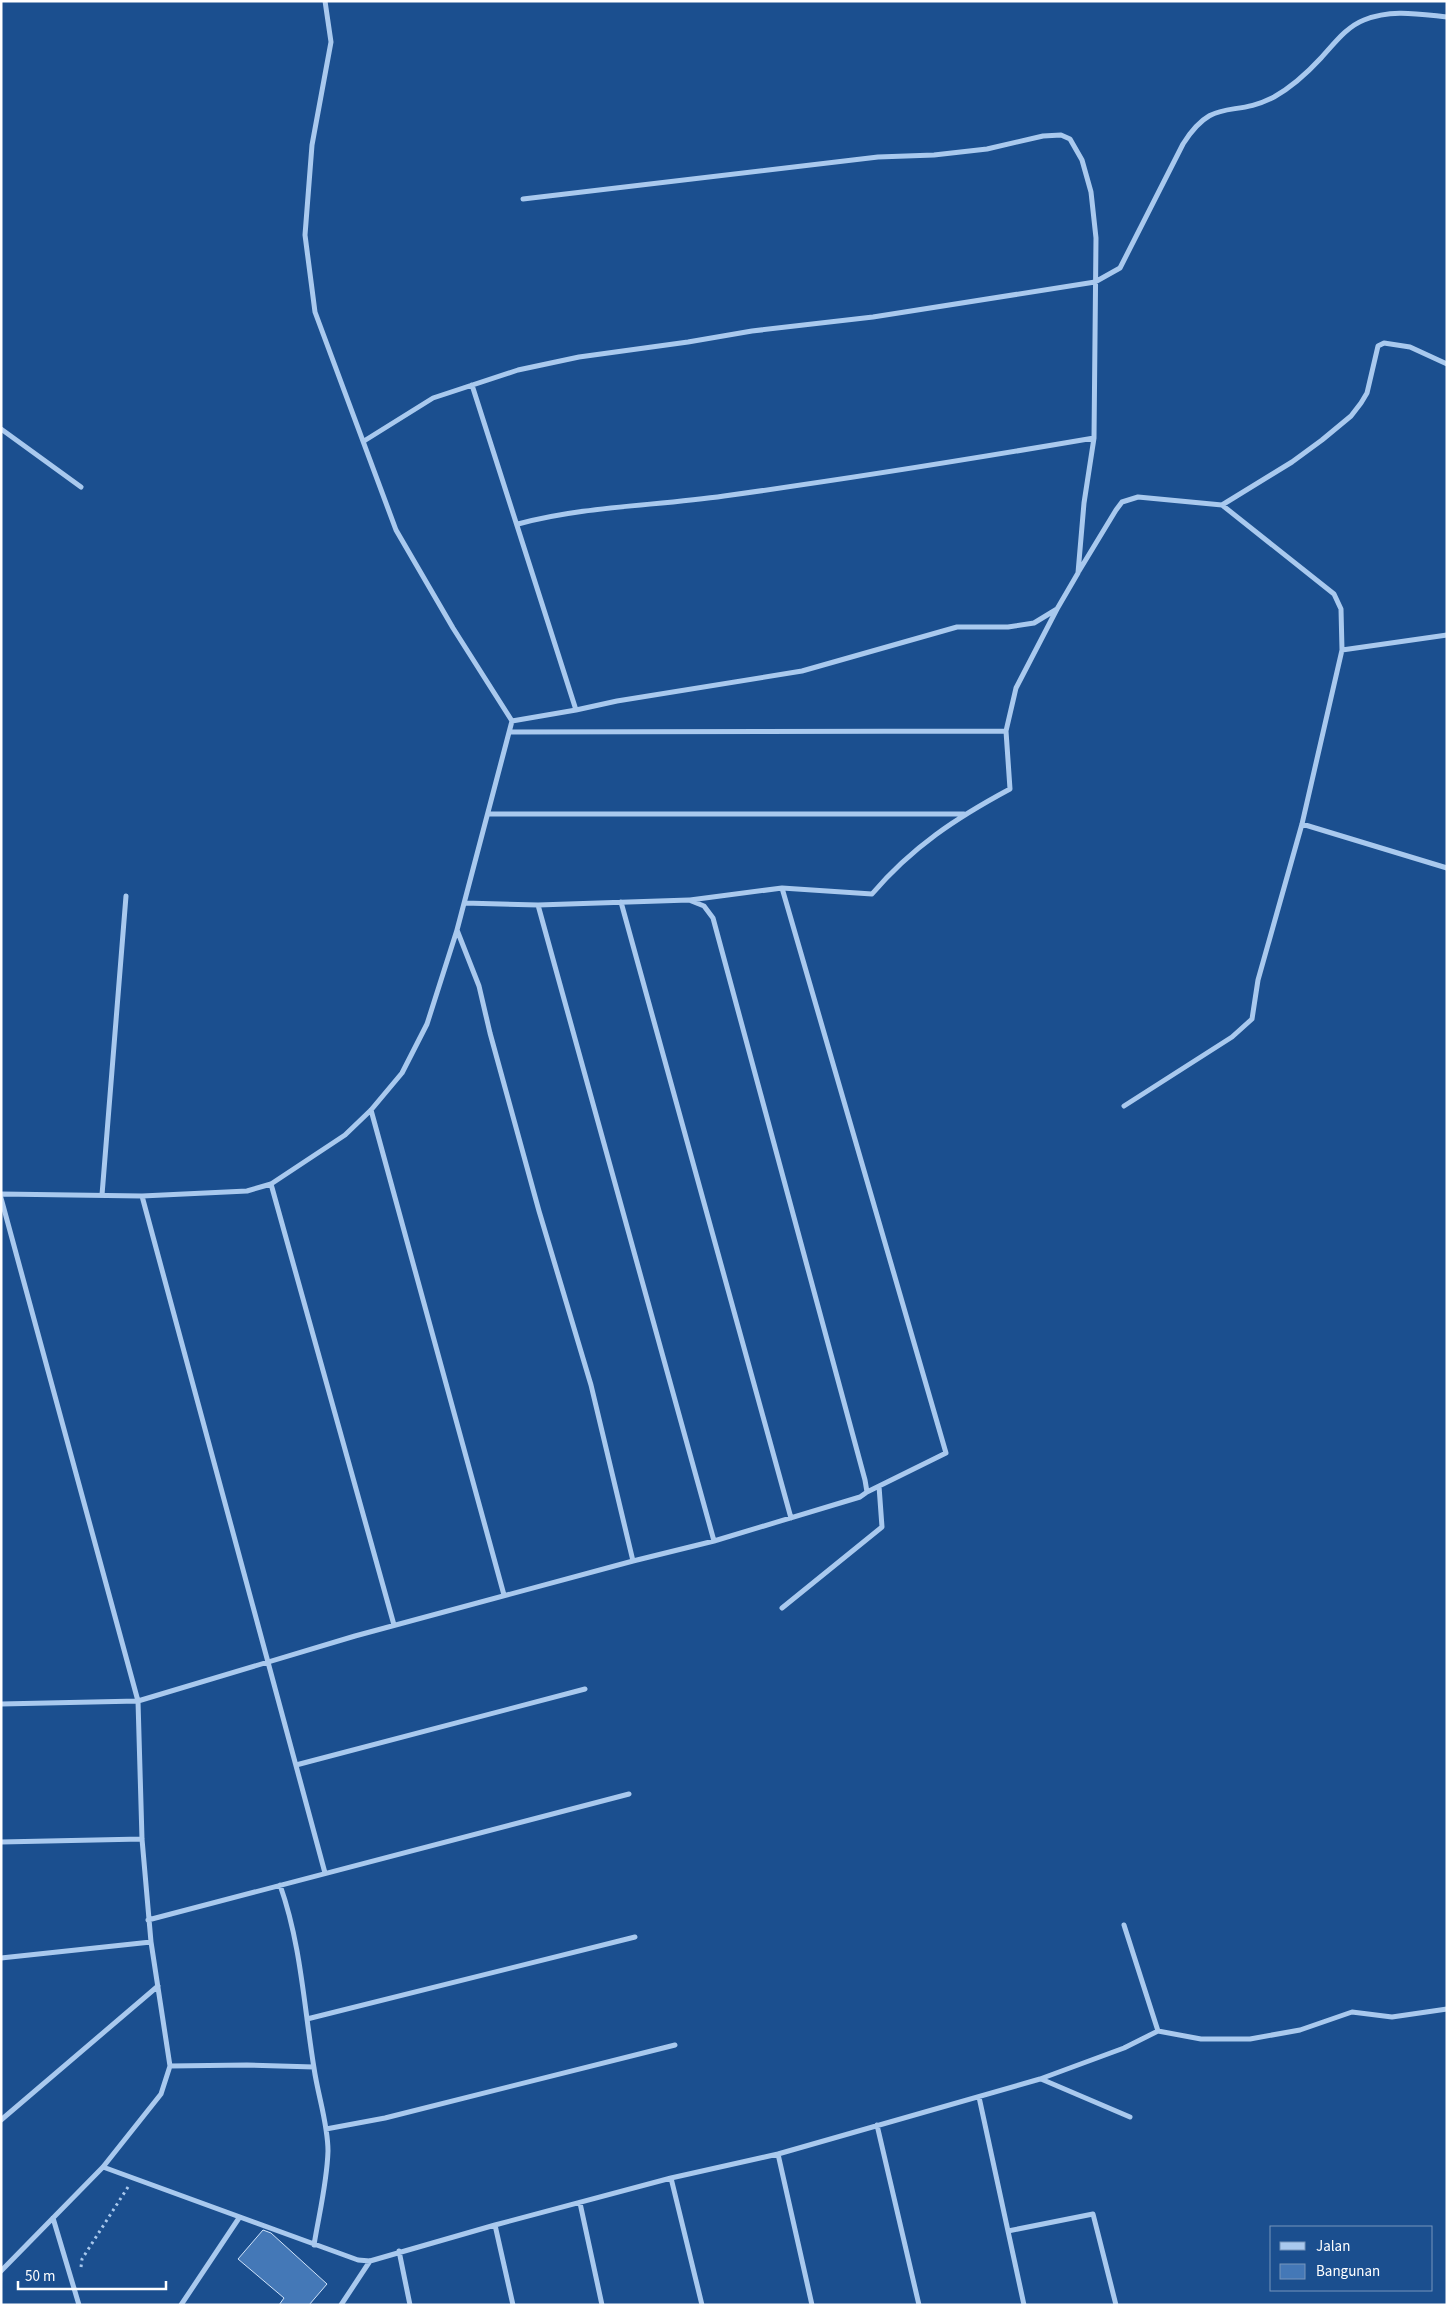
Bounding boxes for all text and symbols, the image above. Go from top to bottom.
legend [1270,2226,1433,2291]
text: Jalan [1316,2236,1350,2257]
scale bar [18,2258,165,2290]
text: Bangunan [1316,2261,1380,2282]
text: 50 m [25,2266,55,2287]

